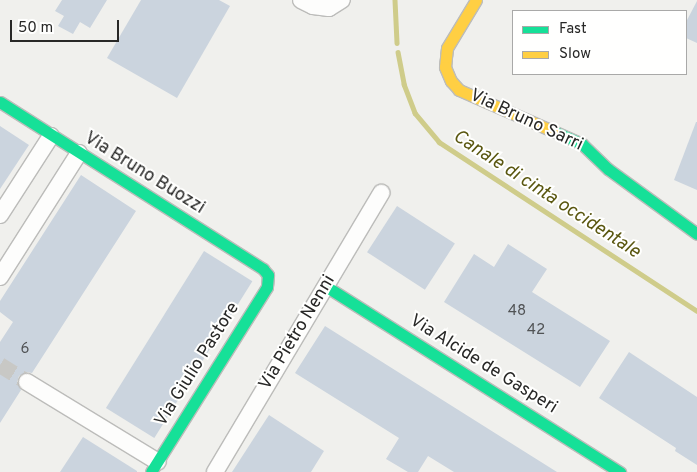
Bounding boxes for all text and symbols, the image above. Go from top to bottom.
scale bar [12,10,121,42]
legend [512,10,687,75]
text: 50 m [18,19,53,38]
text: Fast [559,20,587,39]
text: Slow [559,45,591,64]
street label: Via Bruno Sarri [466,85,586,157]
water label: Canale di cinta occidentale [448,126,644,264]
street label: Via Bruno Buozzi [80,128,208,220]
street label: Via Pietro Nenni [255,272,341,394]
street label: Via Giulio Pastore [151,299,245,431]
house number: 48 [508,303,526,321]
street label: Via Alcide de Gasperi [405,311,561,419]
house number: 42 [527,322,545,340]
house number: 6 [21,341,29,359]

